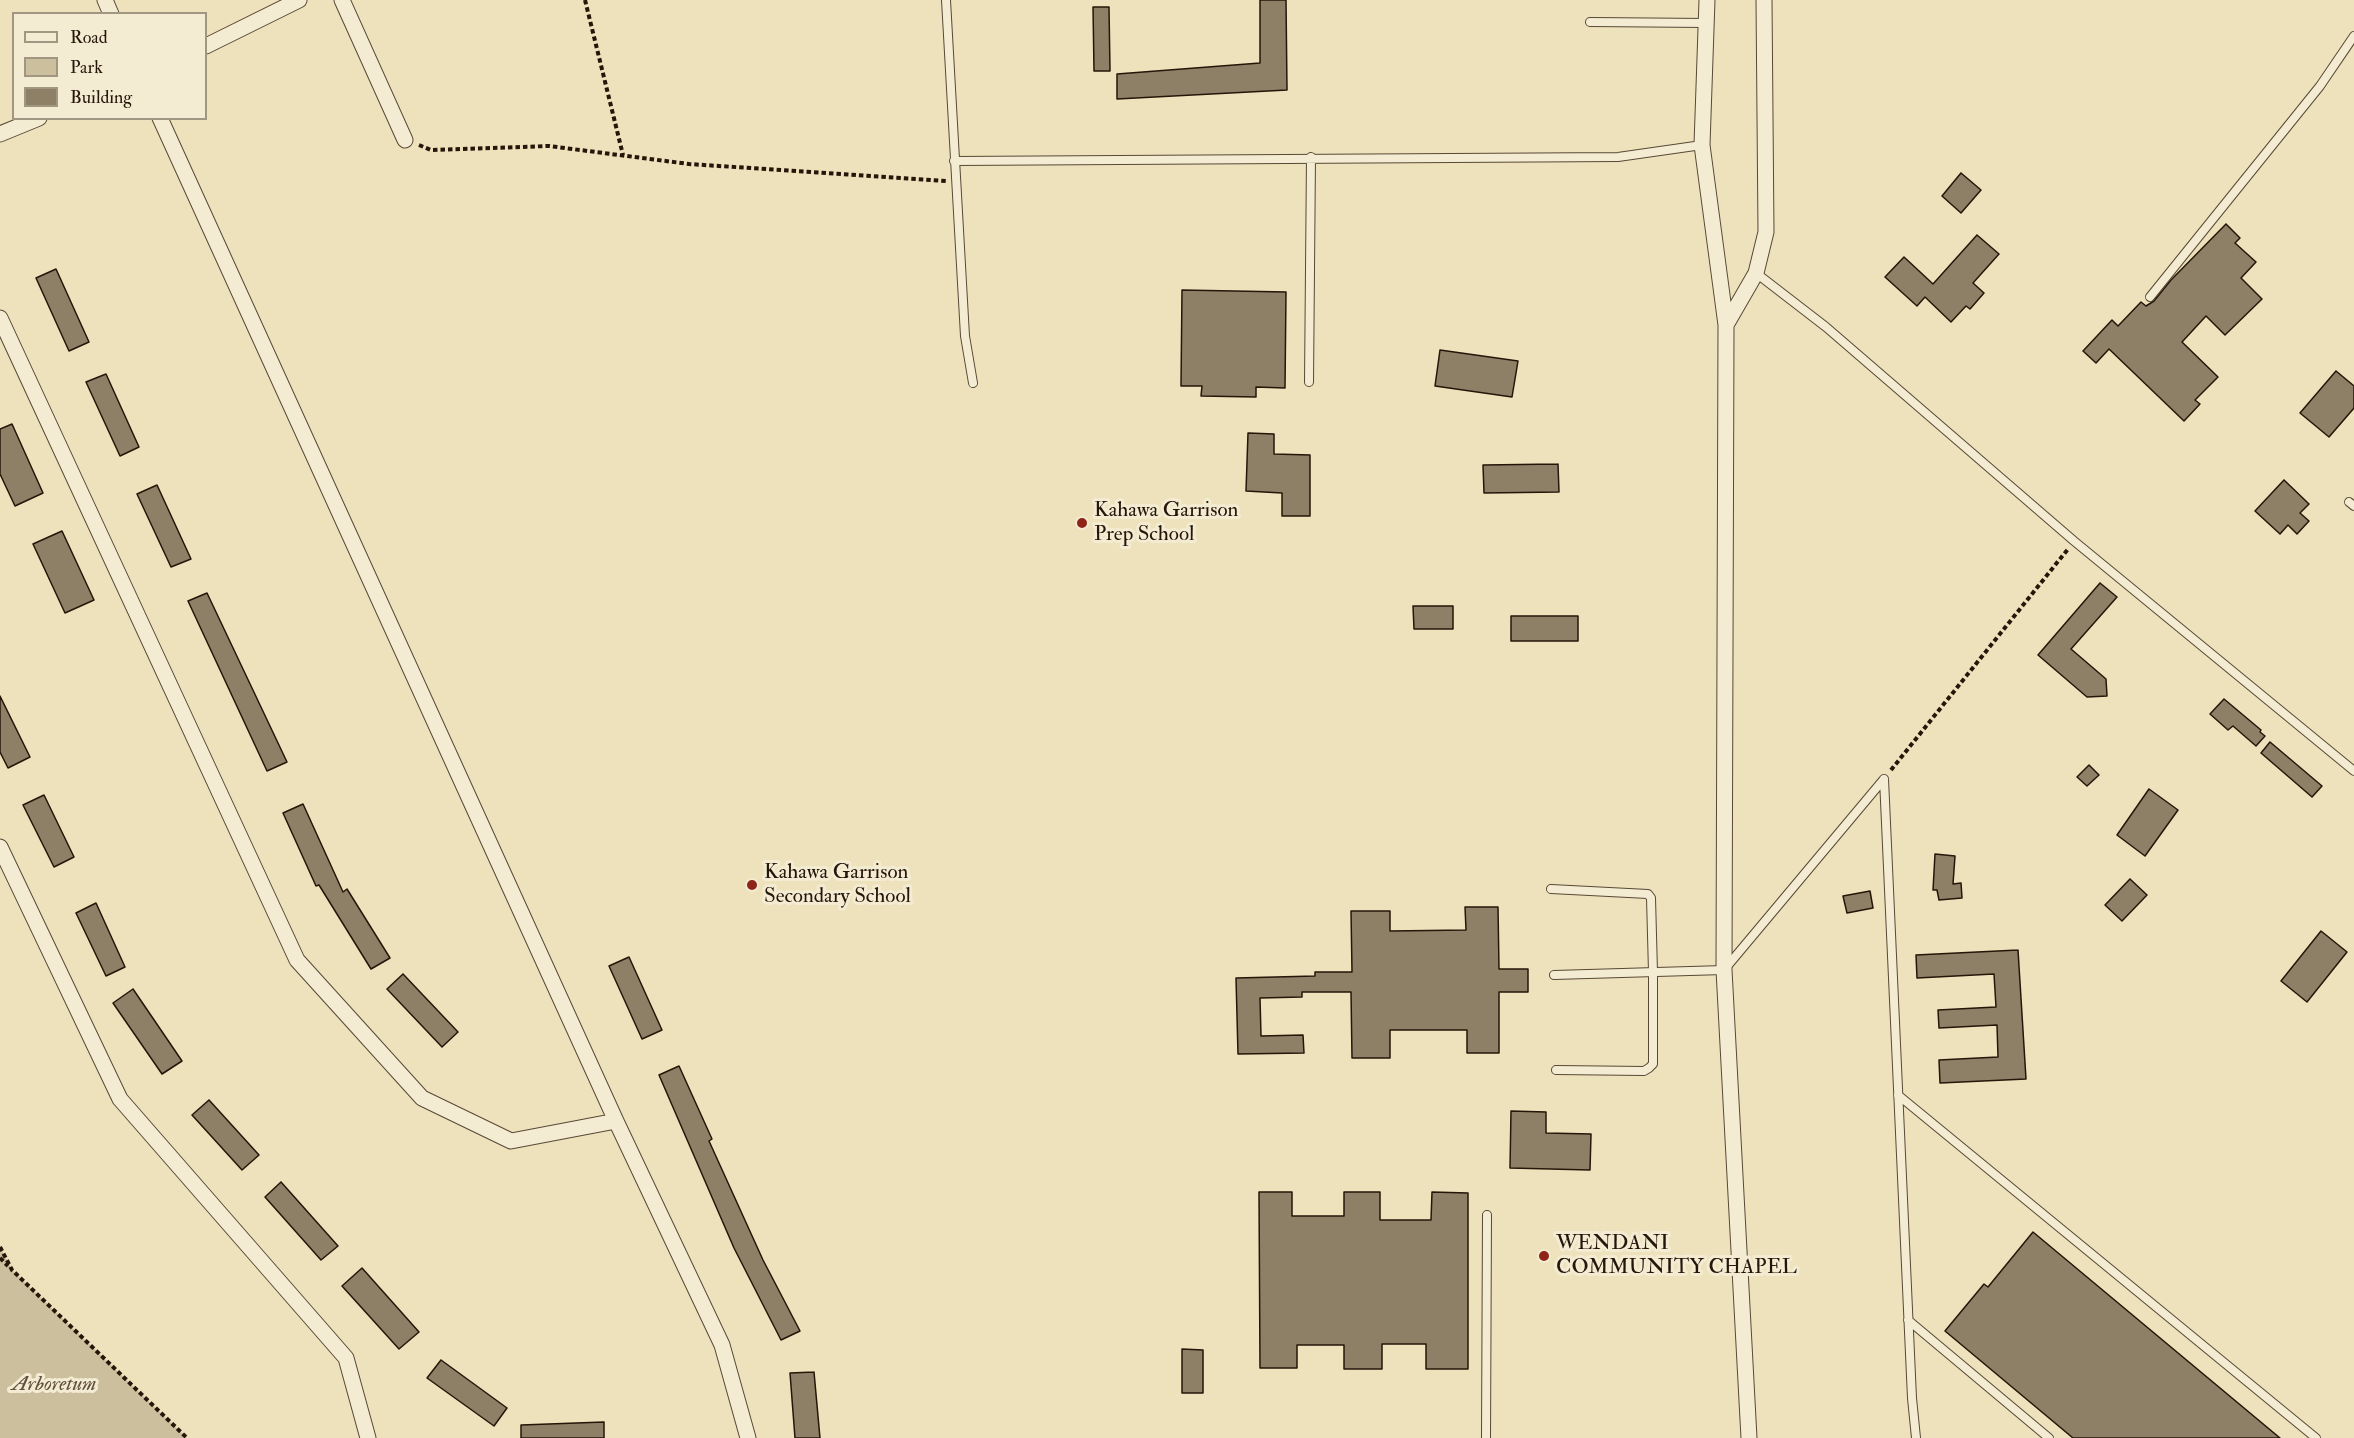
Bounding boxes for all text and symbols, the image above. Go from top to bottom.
legend [12,12,207,120]
text: Road [70,26,108,49]
text: Park [70,56,103,79]
text: Building [70,86,132,109]
place label: Kahawa Garrison Prep School [1094,498,1238,548]
marker: Kahawa Garrison Prep School [1075,516,1089,530]
place label: Kahawa Garrison Secondary School [764,860,911,910]
marker: Kahawa Garrison Secondary School [745,878,759,892]
place label: WENDANI COMMUNITY CHAPEL [1556,1231,1797,1281]
marker: WENDANI COMMUNITY CHAPEL [1537,1249,1551,1263]
park label: Arboretum [12,1372,96,1398]

